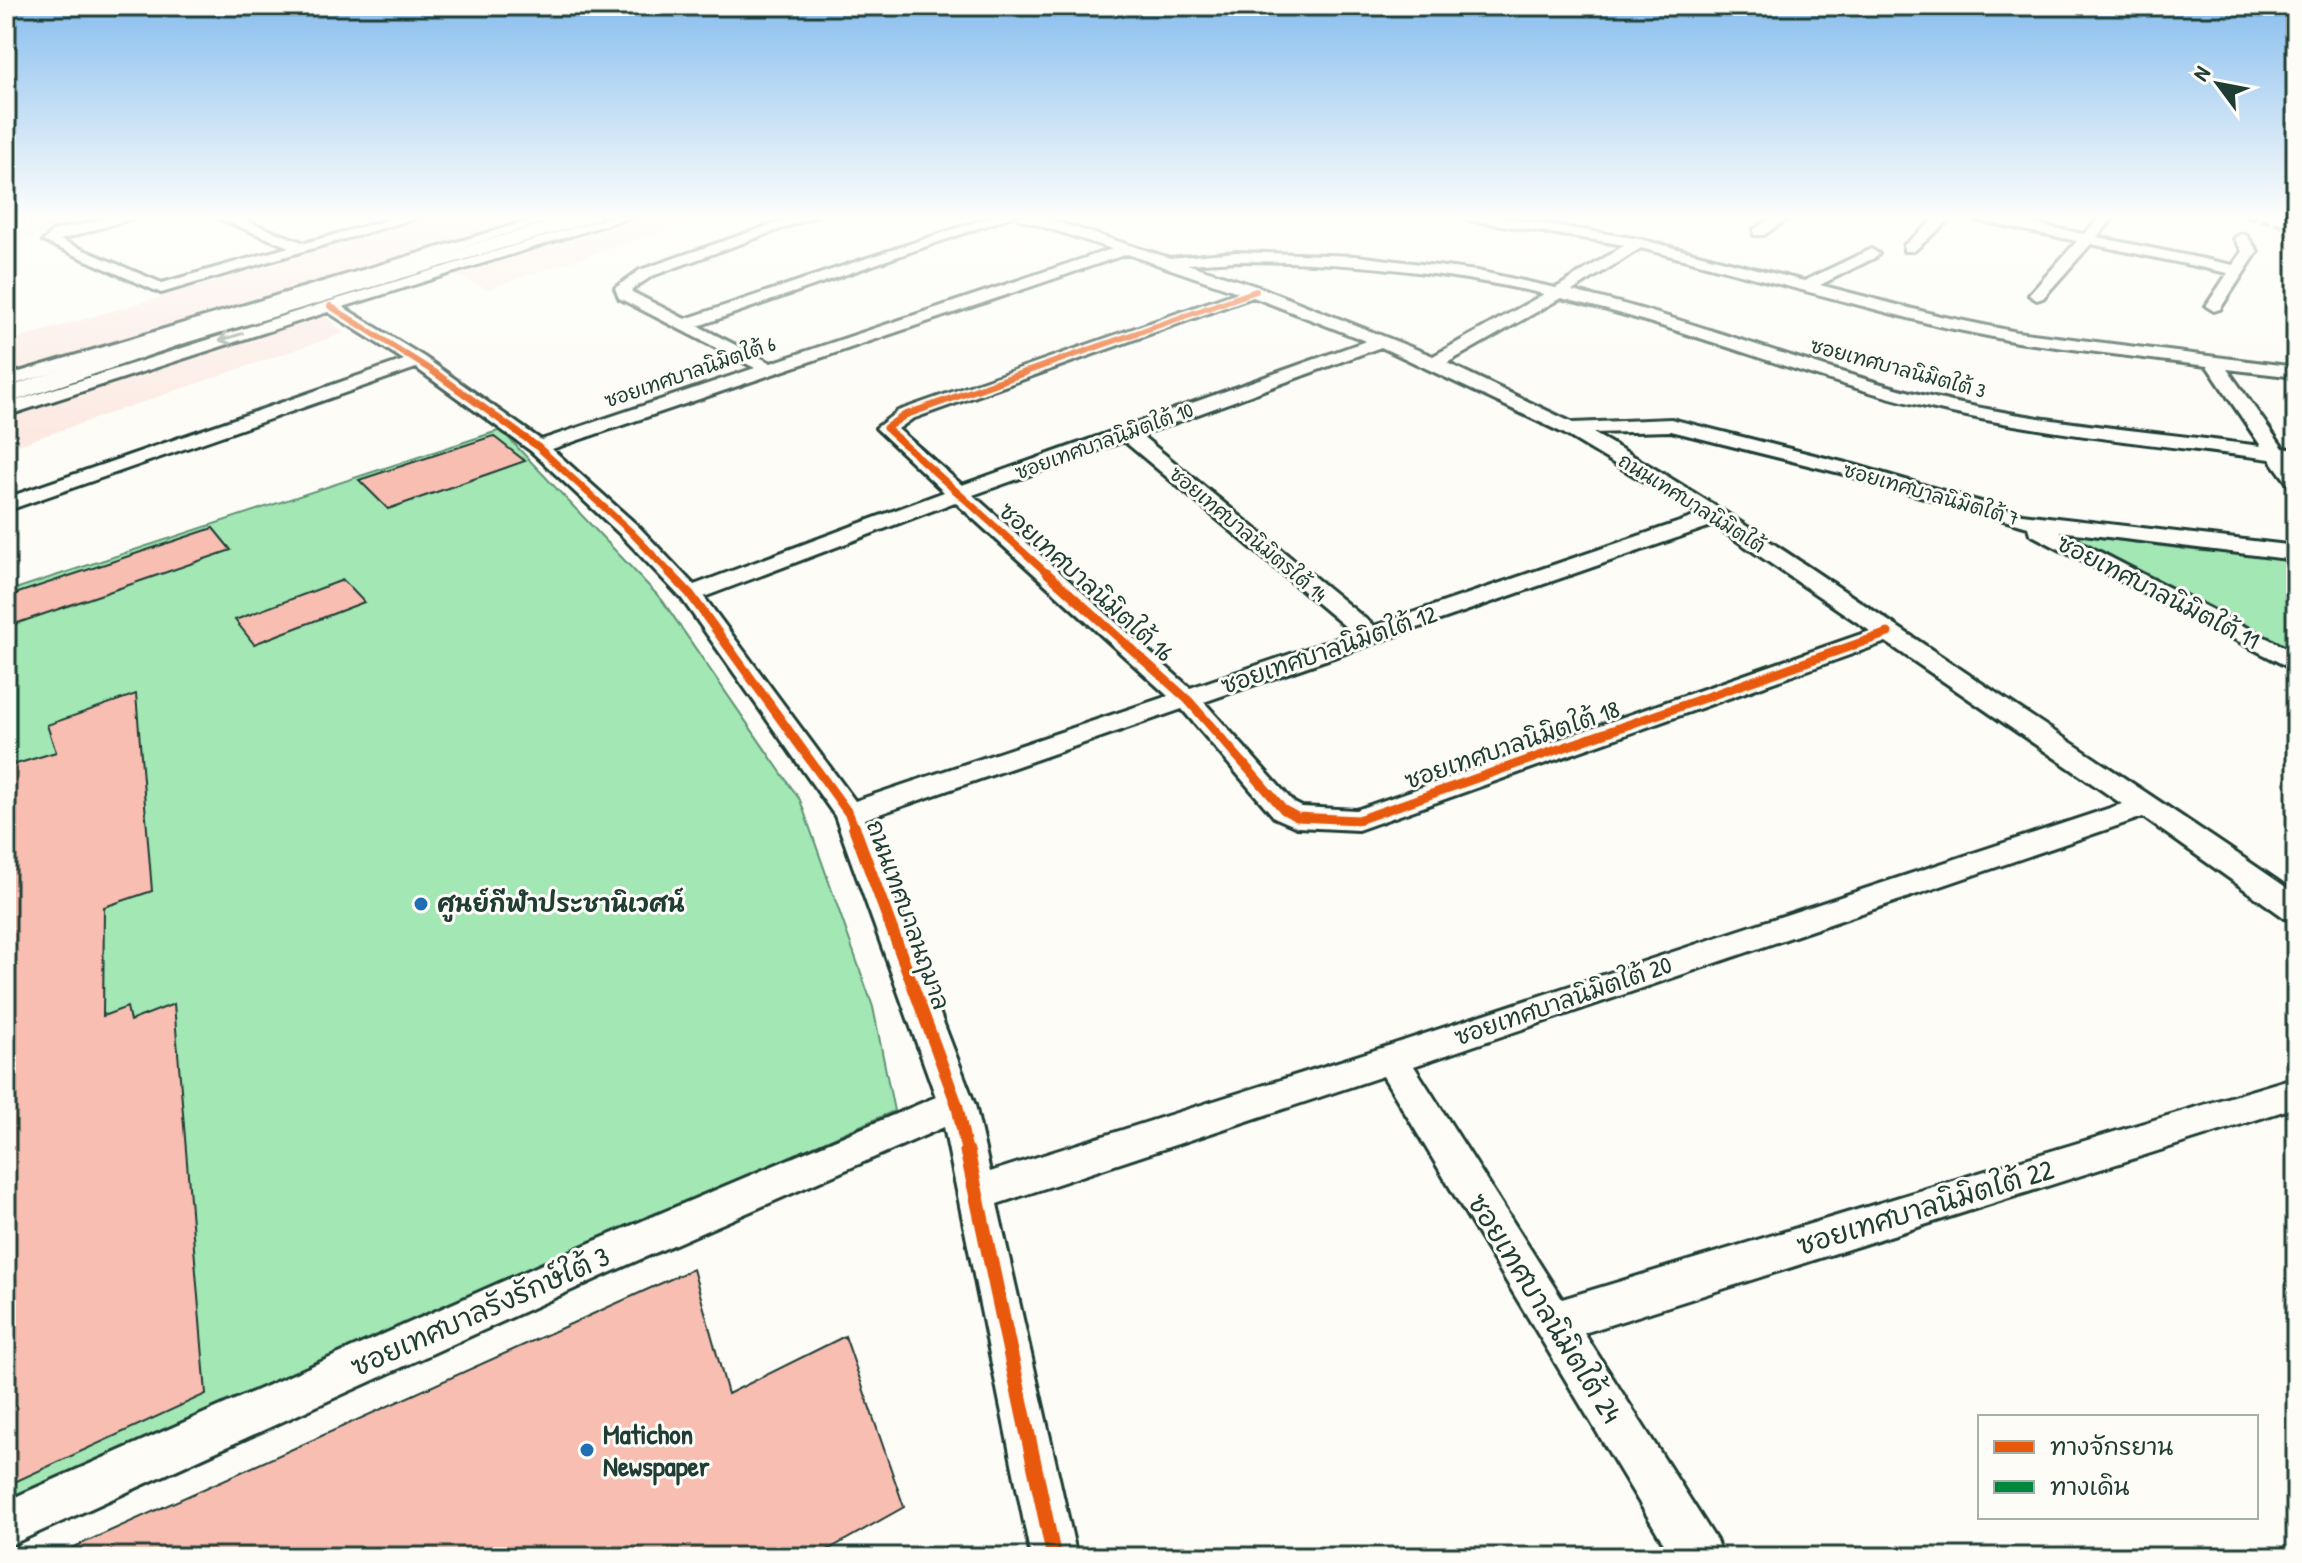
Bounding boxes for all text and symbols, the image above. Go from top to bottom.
north arrow [2178,44,2258,124]
text: N [2185,60,2217,86]
street label: ซอยเทศบาลนิมิตใต้ 6 [601,330,779,414]
one-way arrow [219,331,244,345]
street label: ซอยเทศบาลนิมิตใต้ 3 [1807,331,1989,404]
street label: ซอยเทศบาลนิมิตใต้ 10 [1011,396,1197,485]
street label: ถนนเทศบาลนิมิตใต้ [1614,446,1771,559]
street label: ซอยเทศบาลนิมิตใต้ 7 [1840,456,2022,532]
street label: ซอยเทศบาลนิมิตรใต้ 14 [1164,460,1333,607]
street label: ซอยเทศบาลนิมิตใต้ 16 [993,494,1181,668]
street label: ซอยเทศบาลนิมิตใต้ 11 [2052,526,2265,656]
street label: ซอยเทศบาลนิมิตใต้ 12 [1217,597,1441,701]
street label: ซอยเทศบาลนิมิตใต้ 18 [1400,692,1623,796]
street label: ถนนเทศบาลนฤมาล [859,815,958,1014]
place label: ศูนย์กีฬาประชานิเวศน์ [437,887,685,922]
marker: ศูนย์กีฬาประชานิเวศน์ [412,895,430,913]
street label: ซอยเทศบาลนิมิตใต้ 20 [1450,948,1676,1052]
street label: ซอยเทศบาลนิมิตใต้ 22 [1792,1150,2058,1264]
street label: ซอยเทศบาลนิมิตใต้ 24 [1459,1186,1631,1430]
street label: ซอยเทศบาลรังรักษ์ใต้ 3 [345,1237,615,1385]
place label: Matichon Newspaper [603,1415,710,1486]
legend [1978,1415,2258,1519]
text: ทางจักรยาน [2050,1430,2173,1462]
marker: Matichon Newspaper [578,1441,596,1459]
text: ทางเดิน [2050,1470,2130,1502]

